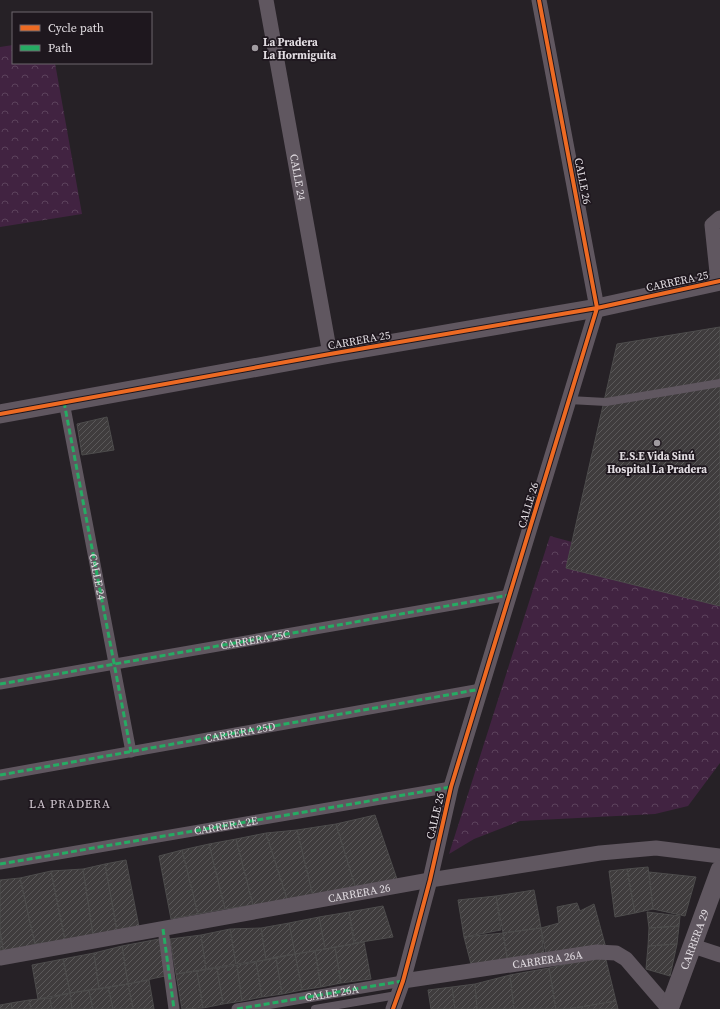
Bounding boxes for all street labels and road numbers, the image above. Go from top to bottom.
street label: CALLE 24 [286,153,309,202]
street label: CALLE 26 [571,157,594,206]
street label: CARRERA 25 [645,267,710,295]
street label: CARRERA 25 [327,328,392,353]
street label: CALLE 26 [514,480,543,530]
street label: CALLE 24 [85,552,109,602]
street label: CARRERA 25C [219,627,291,653]
street label: CARRERA 25D [204,719,277,746]
street label: CALLE 26 [423,791,448,841]
street label: CARRERA 2E [193,813,259,839]
street label: CARRERA 26 [327,880,392,906]
street label: CARRERA 29 [677,907,713,972]
street label: CARRERA 26A [511,947,584,973]
street label: CALLE 26A [304,981,360,1005]

